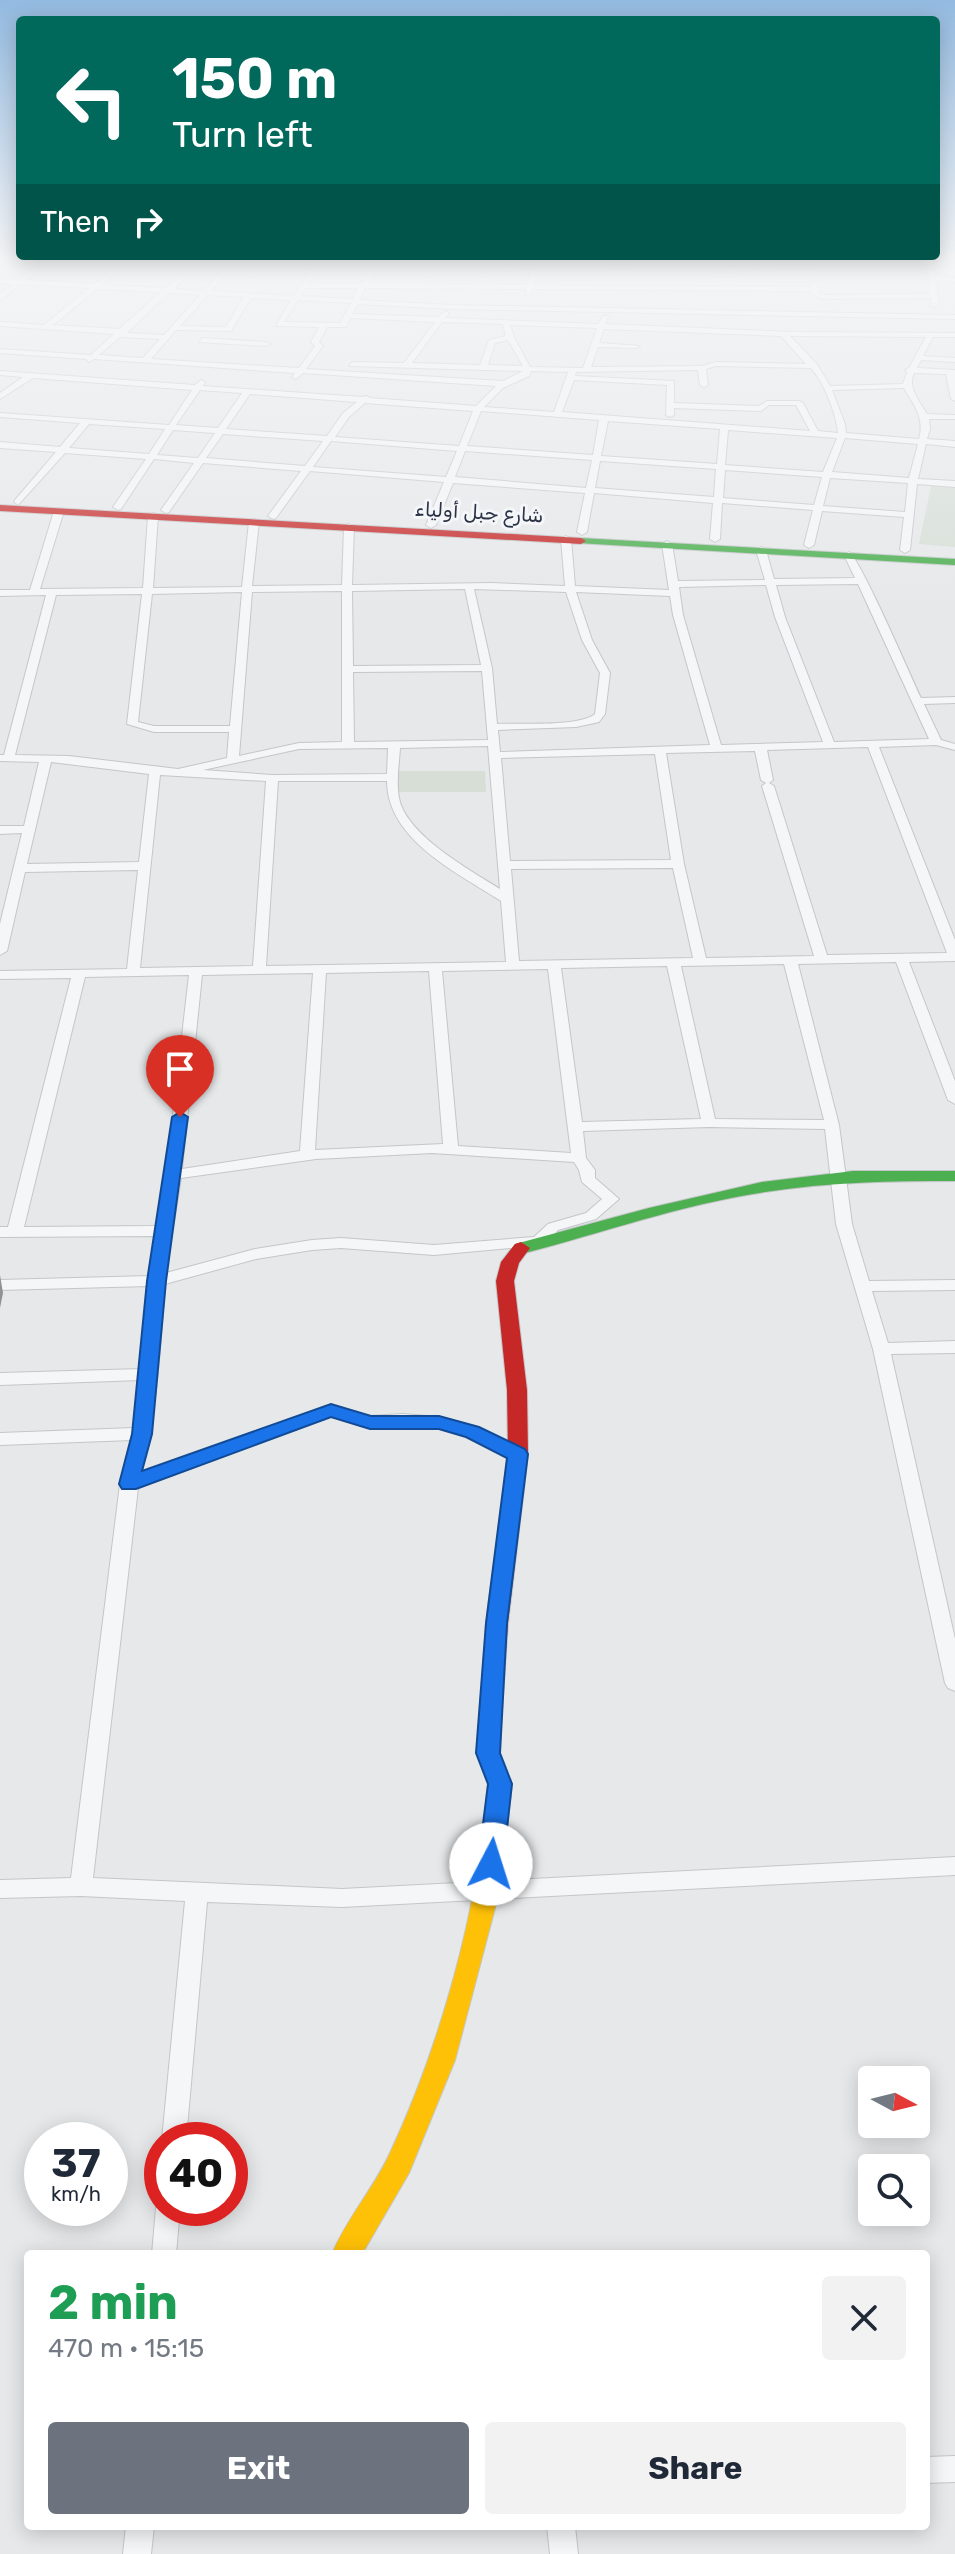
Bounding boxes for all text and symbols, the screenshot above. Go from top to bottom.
text: 150 m [172,46,337,112]
icon: left [40,48,144,152]
text: Turn left [172,113,313,156]
icon: right [126,200,170,244]
text: Then [40,204,110,240]
street label: شارع جبل أولياء [414,497,544,529]
pin [146,1035,214,1117]
icon: arrive [158,1047,202,1091]
position arrow [449,1822,533,1906]
north arrow [858,2066,930,2138]
map controls [858,2066,930,2226]
speed limit sign: 40 [144,2122,248,2226]
text: 37 [51,2140,101,2187]
button: search [858,2154,930,2226]
text: km/h [51,2182,101,2206]
text: 2 min [48,2274,178,2331]
button: close [822,2276,906,2360]
text: 470 m · 15:15 [48,2333,204,2364]
button: Exit [48,2422,469,2514]
button: Share [485,2422,906,2514]

